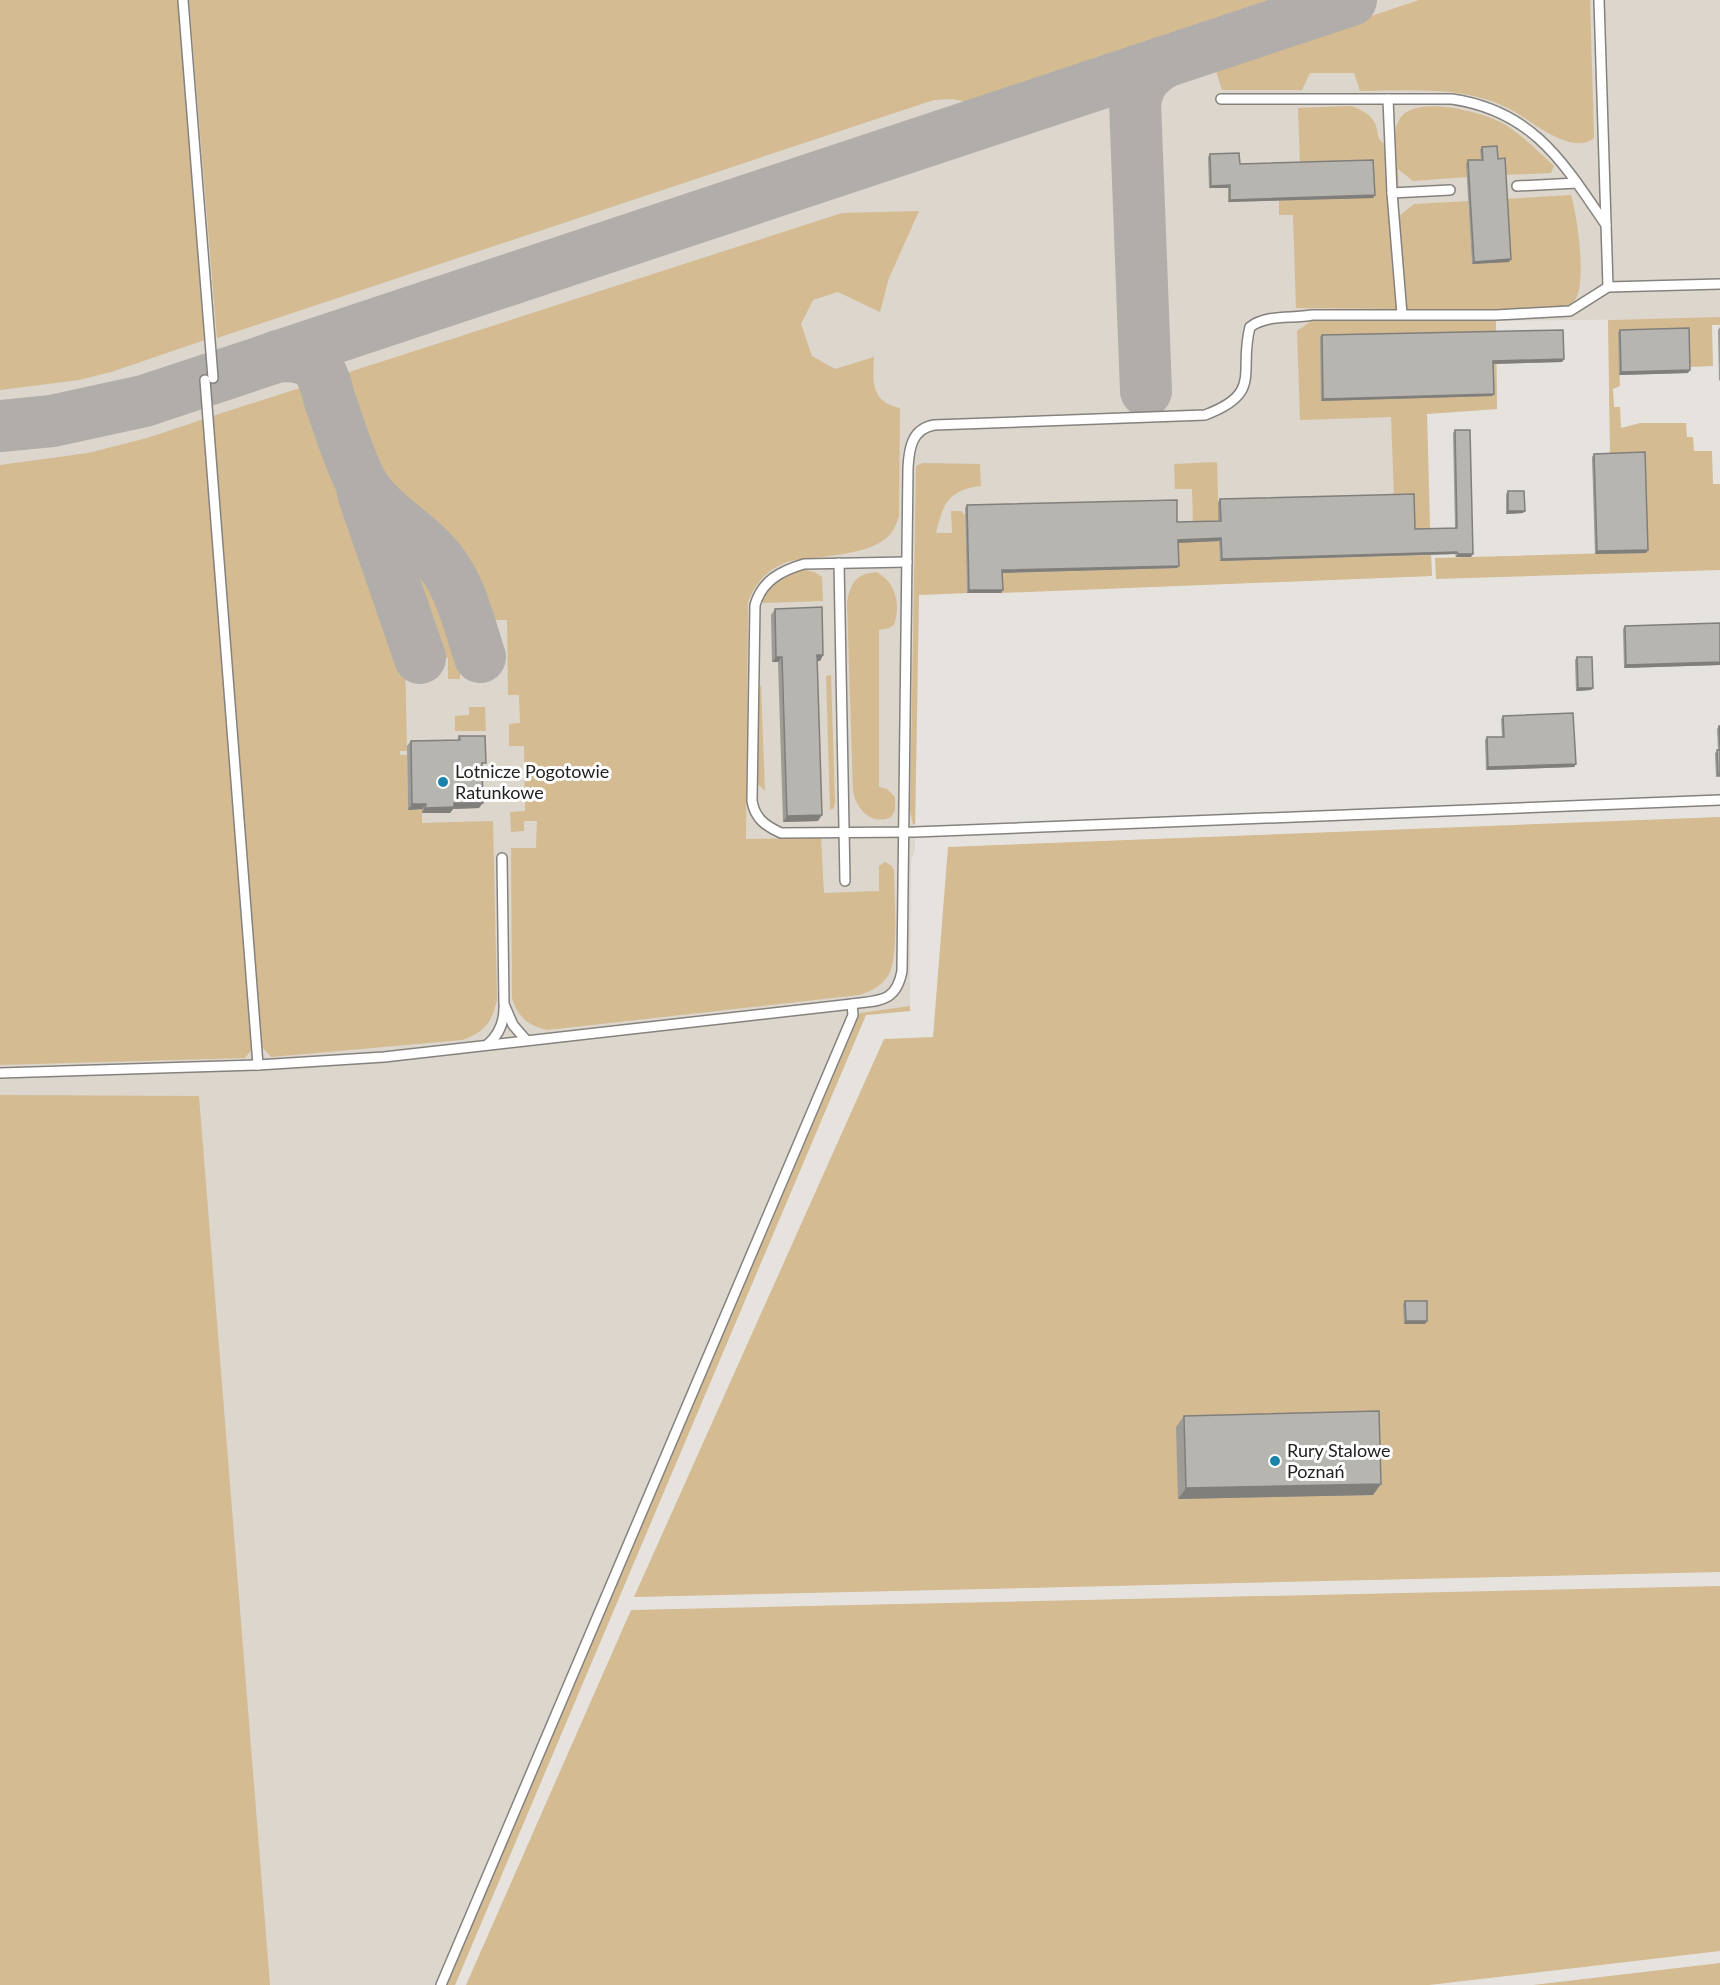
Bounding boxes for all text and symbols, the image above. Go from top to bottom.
place label: Lotnicze Pogotowie Ratunkowe [455,760,609,803]
marker: Lotnicze Pogotowie Ratunkowe [436,775,450,789]
place label: Rury Stalowe Poznań [1287,1439,1391,1482]
marker: Rury Stalowe Poznań [1268,1454,1282,1468]

